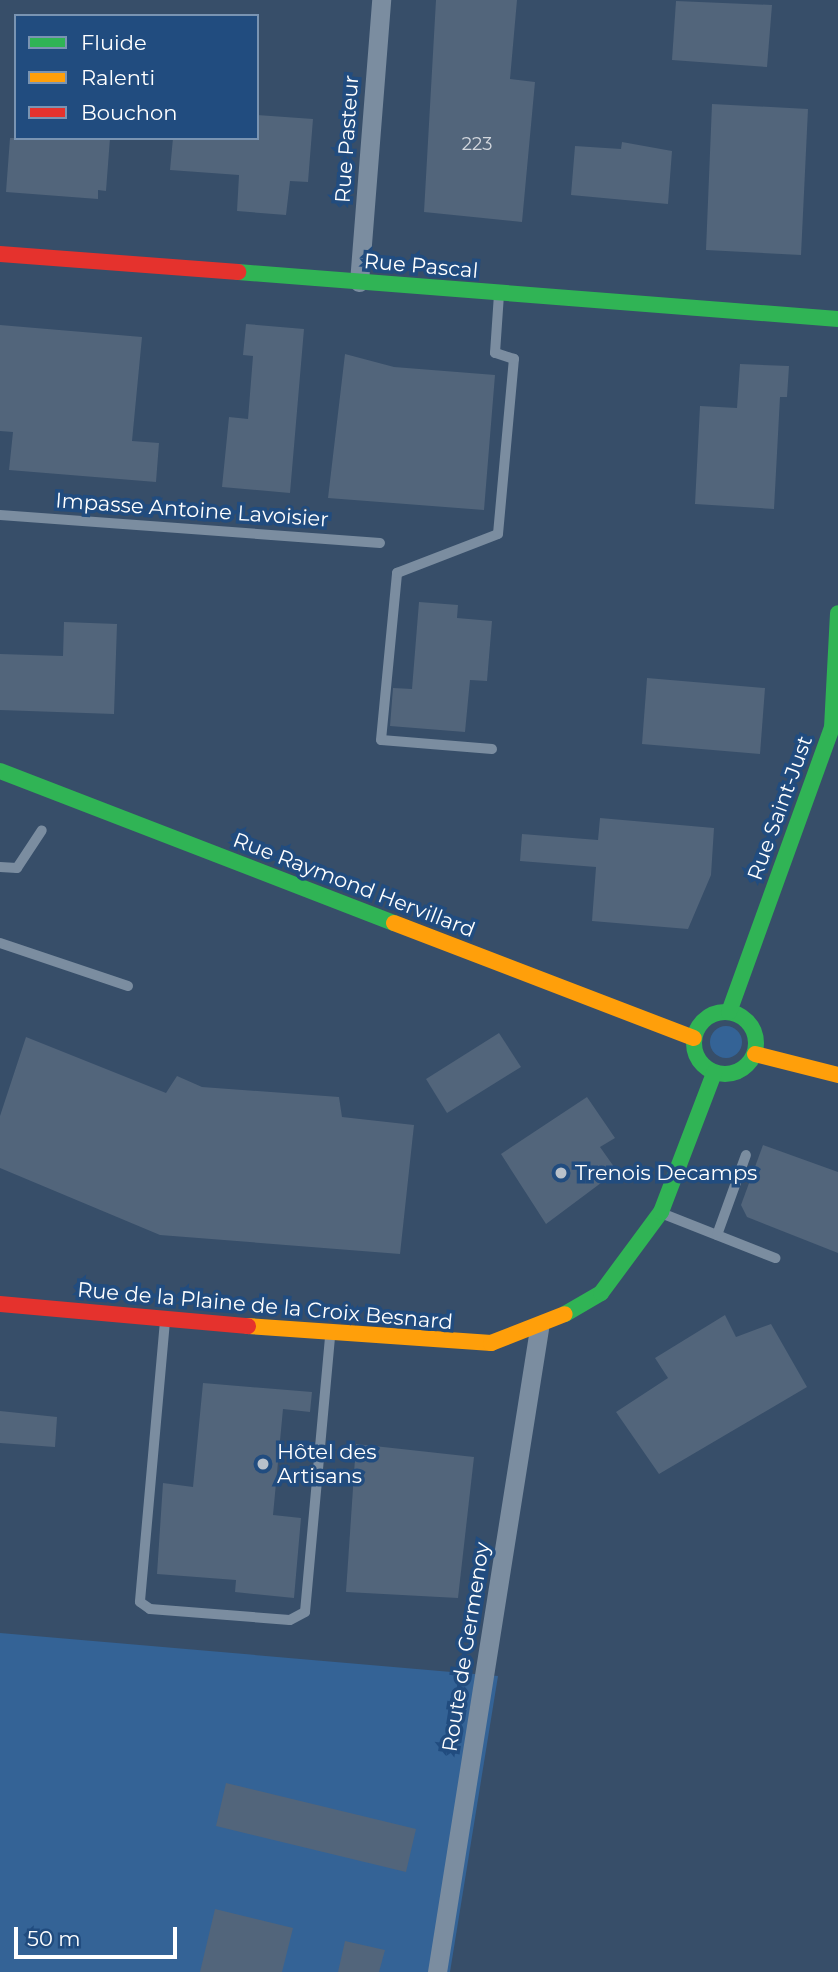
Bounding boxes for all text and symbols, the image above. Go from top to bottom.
legend [14,14,259,140]
text: Fluide [81,30,147,55]
text: Ralenti [81,65,155,90]
street label: Rue Pasteur [330,74,364,204]
text: Bouchon [81,100,177,125]
house number: 223 [462,133,492,155]
street label: Rue Pascal [363,248,479,284]
street label: Impasse Antoine Lavoisier [55,488,329,532]
street label: Rue Saint-Just [742,732,818,884]
street label: Rue Raymond Hervillard [230,827,478,943]
place label: Trenois Decamps [575,1160,757,1186]
marker: Trenois Decamps [553,1165,569,1181]
street label: Rue de la Plaine de la Croix Besnard [76,1277,454,1335]
place label: Hôtel des Artisans [277,1439,376,1489]
marker: Hôtel des Artisans [255,1456,271,1472]
street label: Route de Germenoy [437,1540,495,1754]
scale bar [18,1912,180,1956]
text: 50 m [27,1926,81,1951]

